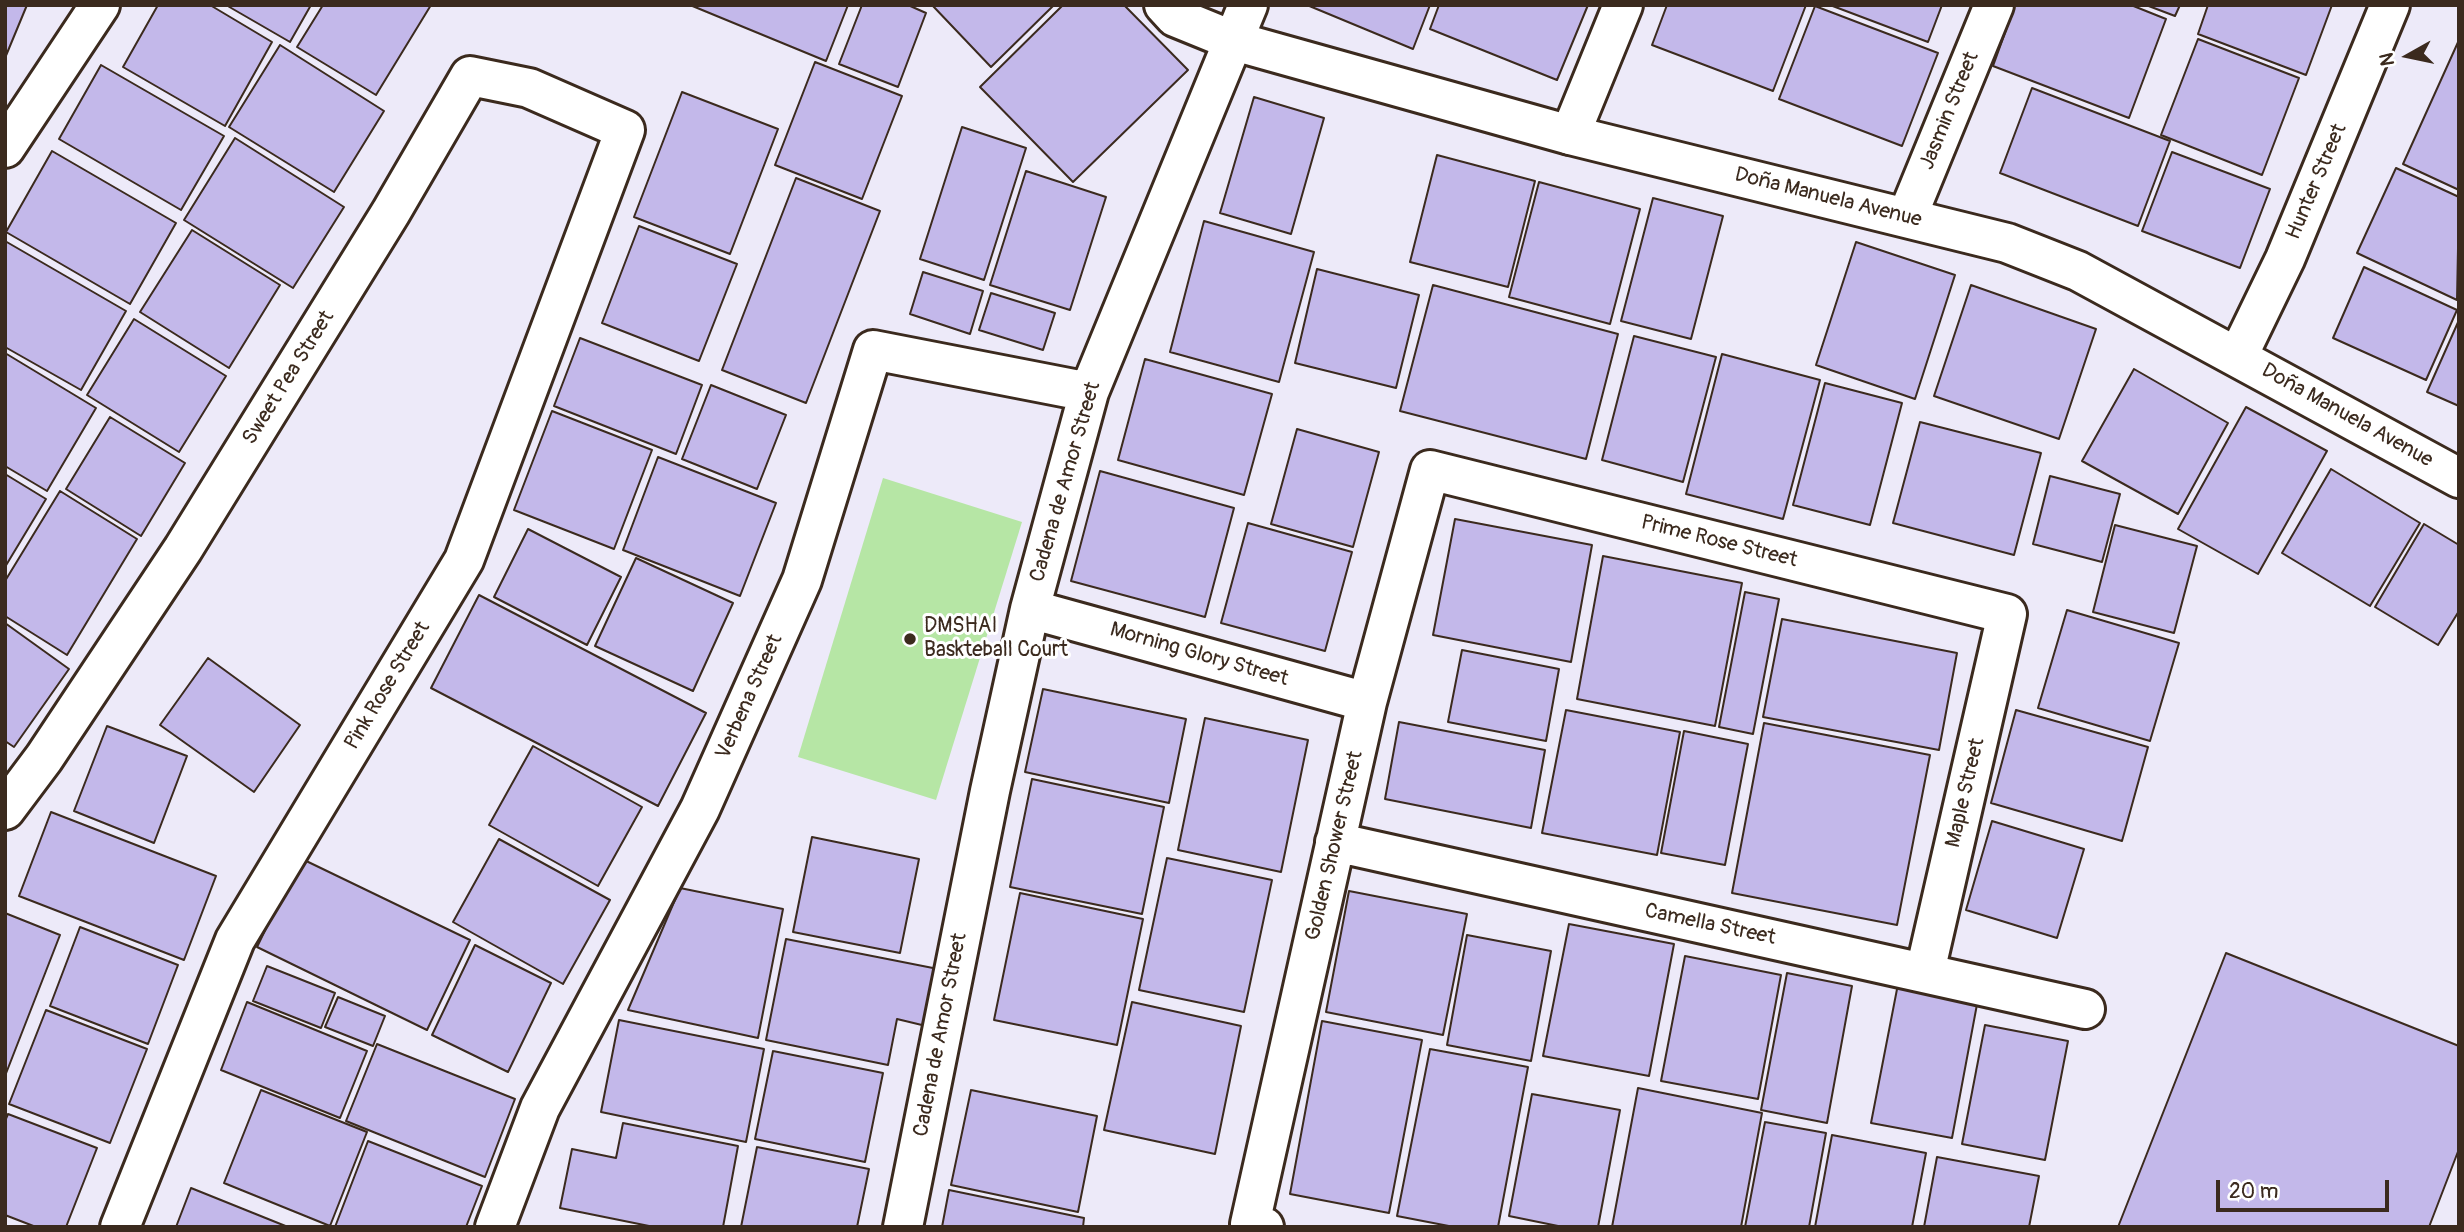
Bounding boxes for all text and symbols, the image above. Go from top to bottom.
north arrow [2373,21,2443,91]
street label: Jasmin Street [1915,48,1985,174]
text: N [2374,51,2400,68]
street label: Hunter Street [2281,120,2353,244]
street label: Doña Manuela Avenue [1732,163,1924,233]
street label: Sweet Pea Street [238,306,340,450]
street label: Doña Manuela Avenue [2257,358,2437,474]
street label: Cadena de Amor Street [1025,379,1107,585]
street label: Prime Rose Street [1638,510,1800,574]
place label: DMSHAI Baskteball Court [924,614,1068,664]
street label: Pink Rose Street [340,617,436,755]
street label: Morning Glory Street [1107,617,1291,693]
street label: Verbena Street [711,631,789,763]
marker: DMSHAI Baskteball Court [902,631,918,647]
street label: Maple Street [1941,736,1991,850]
street label: Golden Shower Street [1301,749,1369,943]
street label: Camella Street [1642,899,1778,951]
street label: Cadena de Amor Street [909,931,973,1139]
scale bar [2219,1166,2392,1210]
text: 20 m [2229,1178,2278,1205]

